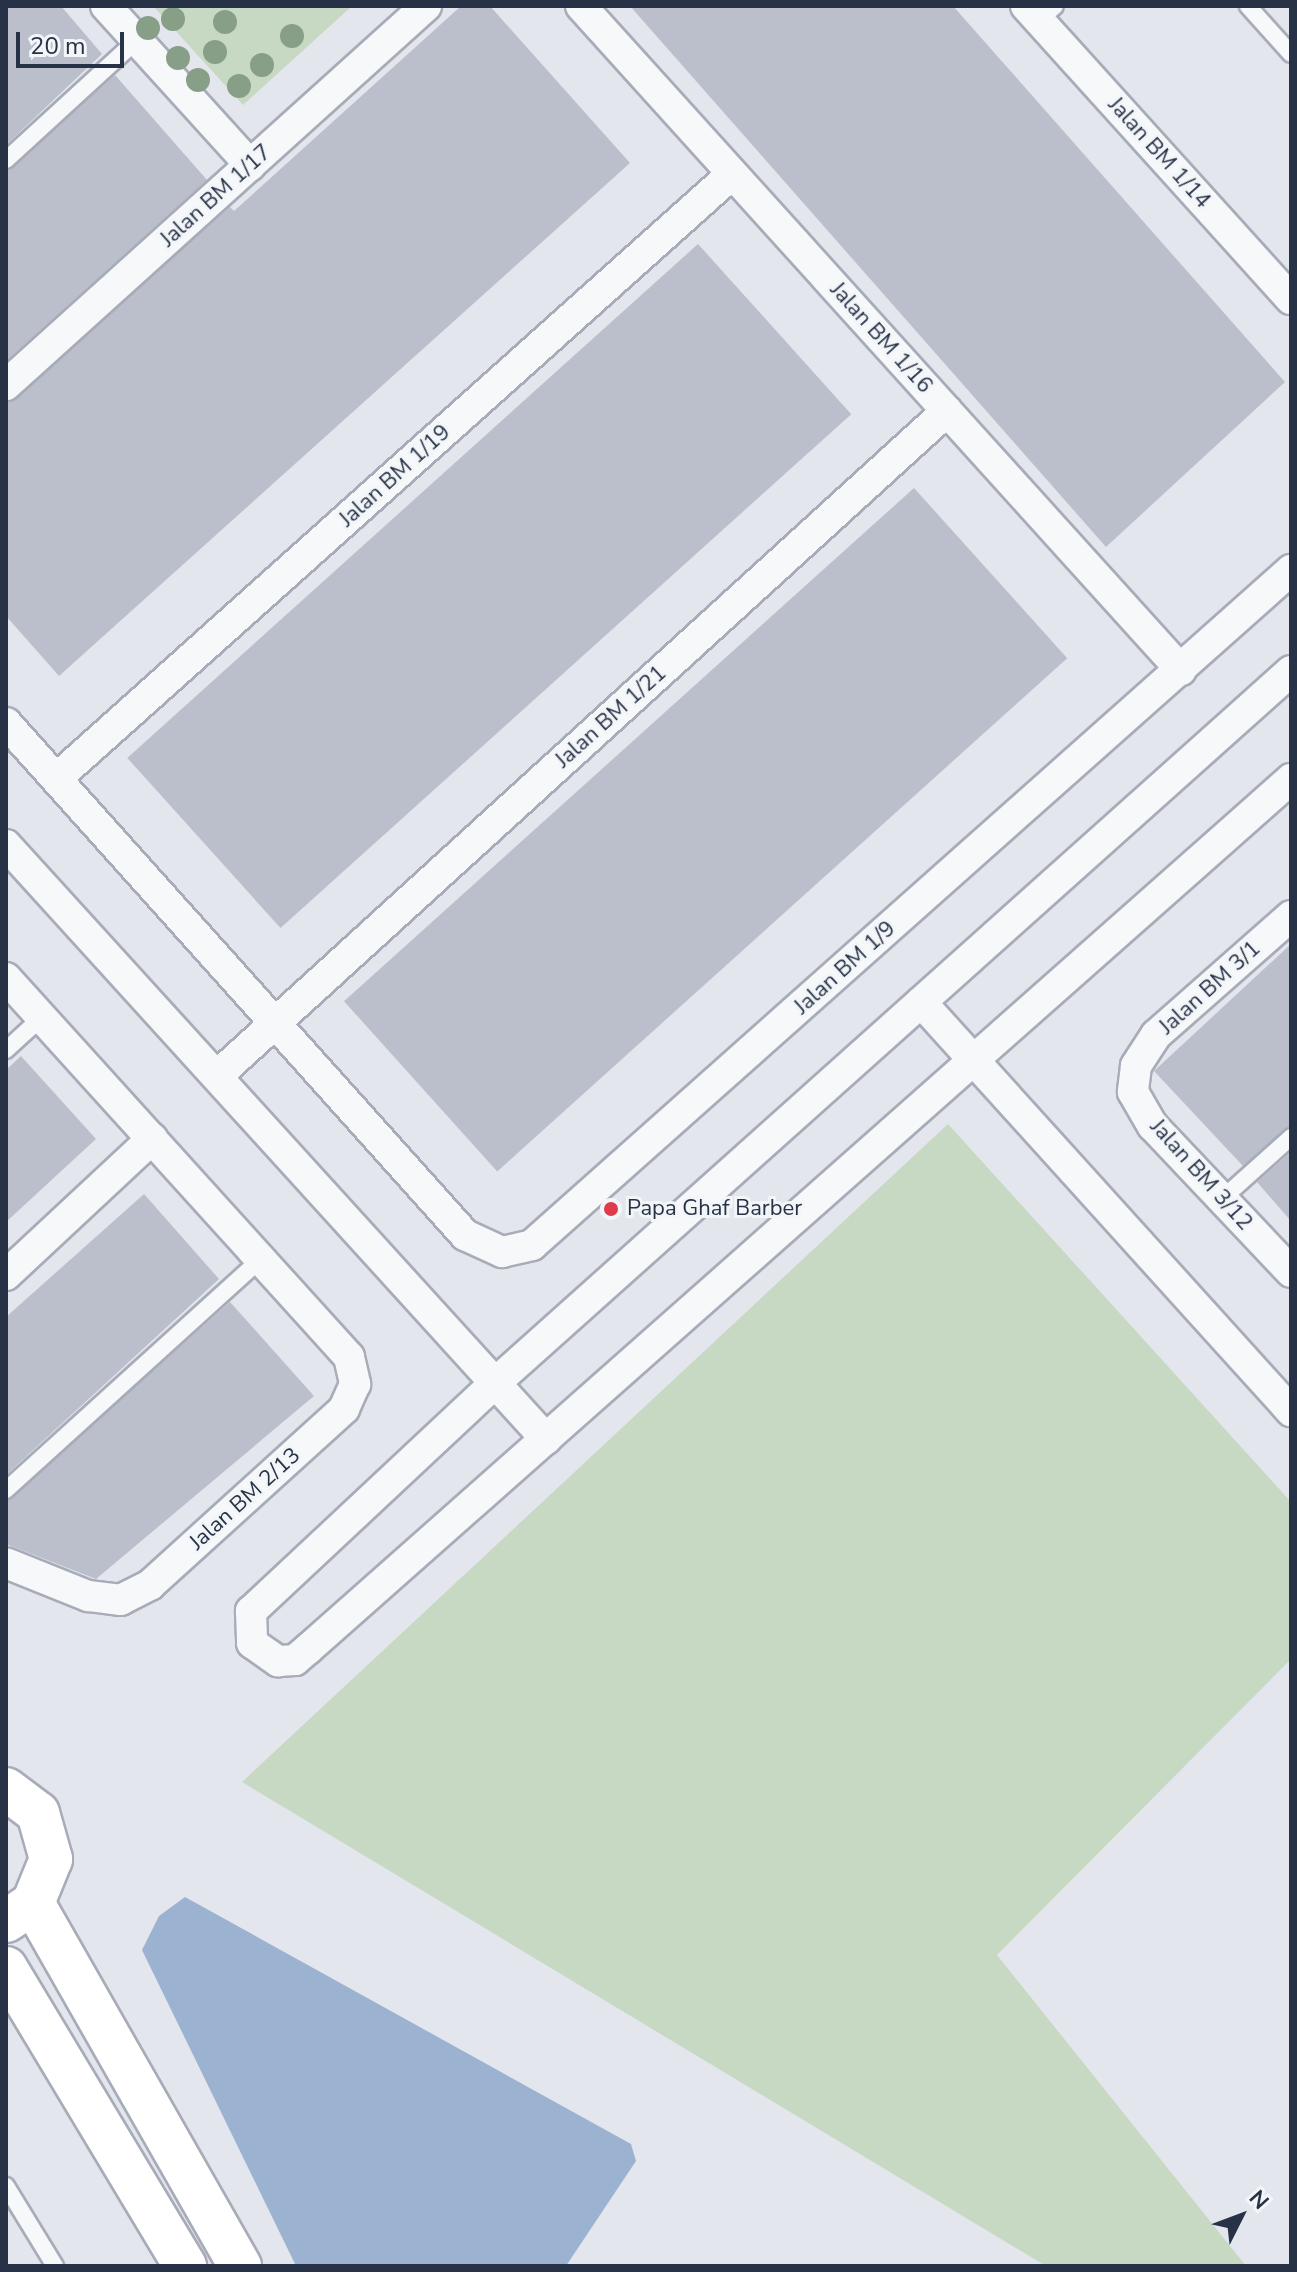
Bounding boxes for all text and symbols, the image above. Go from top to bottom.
scale bar [20,16,128,66]
text: 20 m [30,30,86,62]
street label: Jalan BM 1/14 [1102,92,1216,214]
street label: Jalan BM 1/17 [155,139,277,253]
street label: Jalan BM 1/16 [824,277,938,399]
street label: Jalan BM 1/19 [334,419,456,533]
street label: Jalan BM 1/21 [550,660,672,774]
street label: Jalan BM 1/9 [789,916,901,1020]
street label: Jalan BM 3/1 [1154,936,1266,1040]
street label: Jalan BM 3/12 [1144,1114,1258,1236]
place label: Papa Ghaf Barber [627,1196,802,1222]
marker: Papa Ghaf Barber [602,1200,620,1218]
street label: Jalan BM 2/13 [184,1442,306,1556]
north arrow [1201,2176,1281,2256]
text: N [1242,2184,1275,2216]

